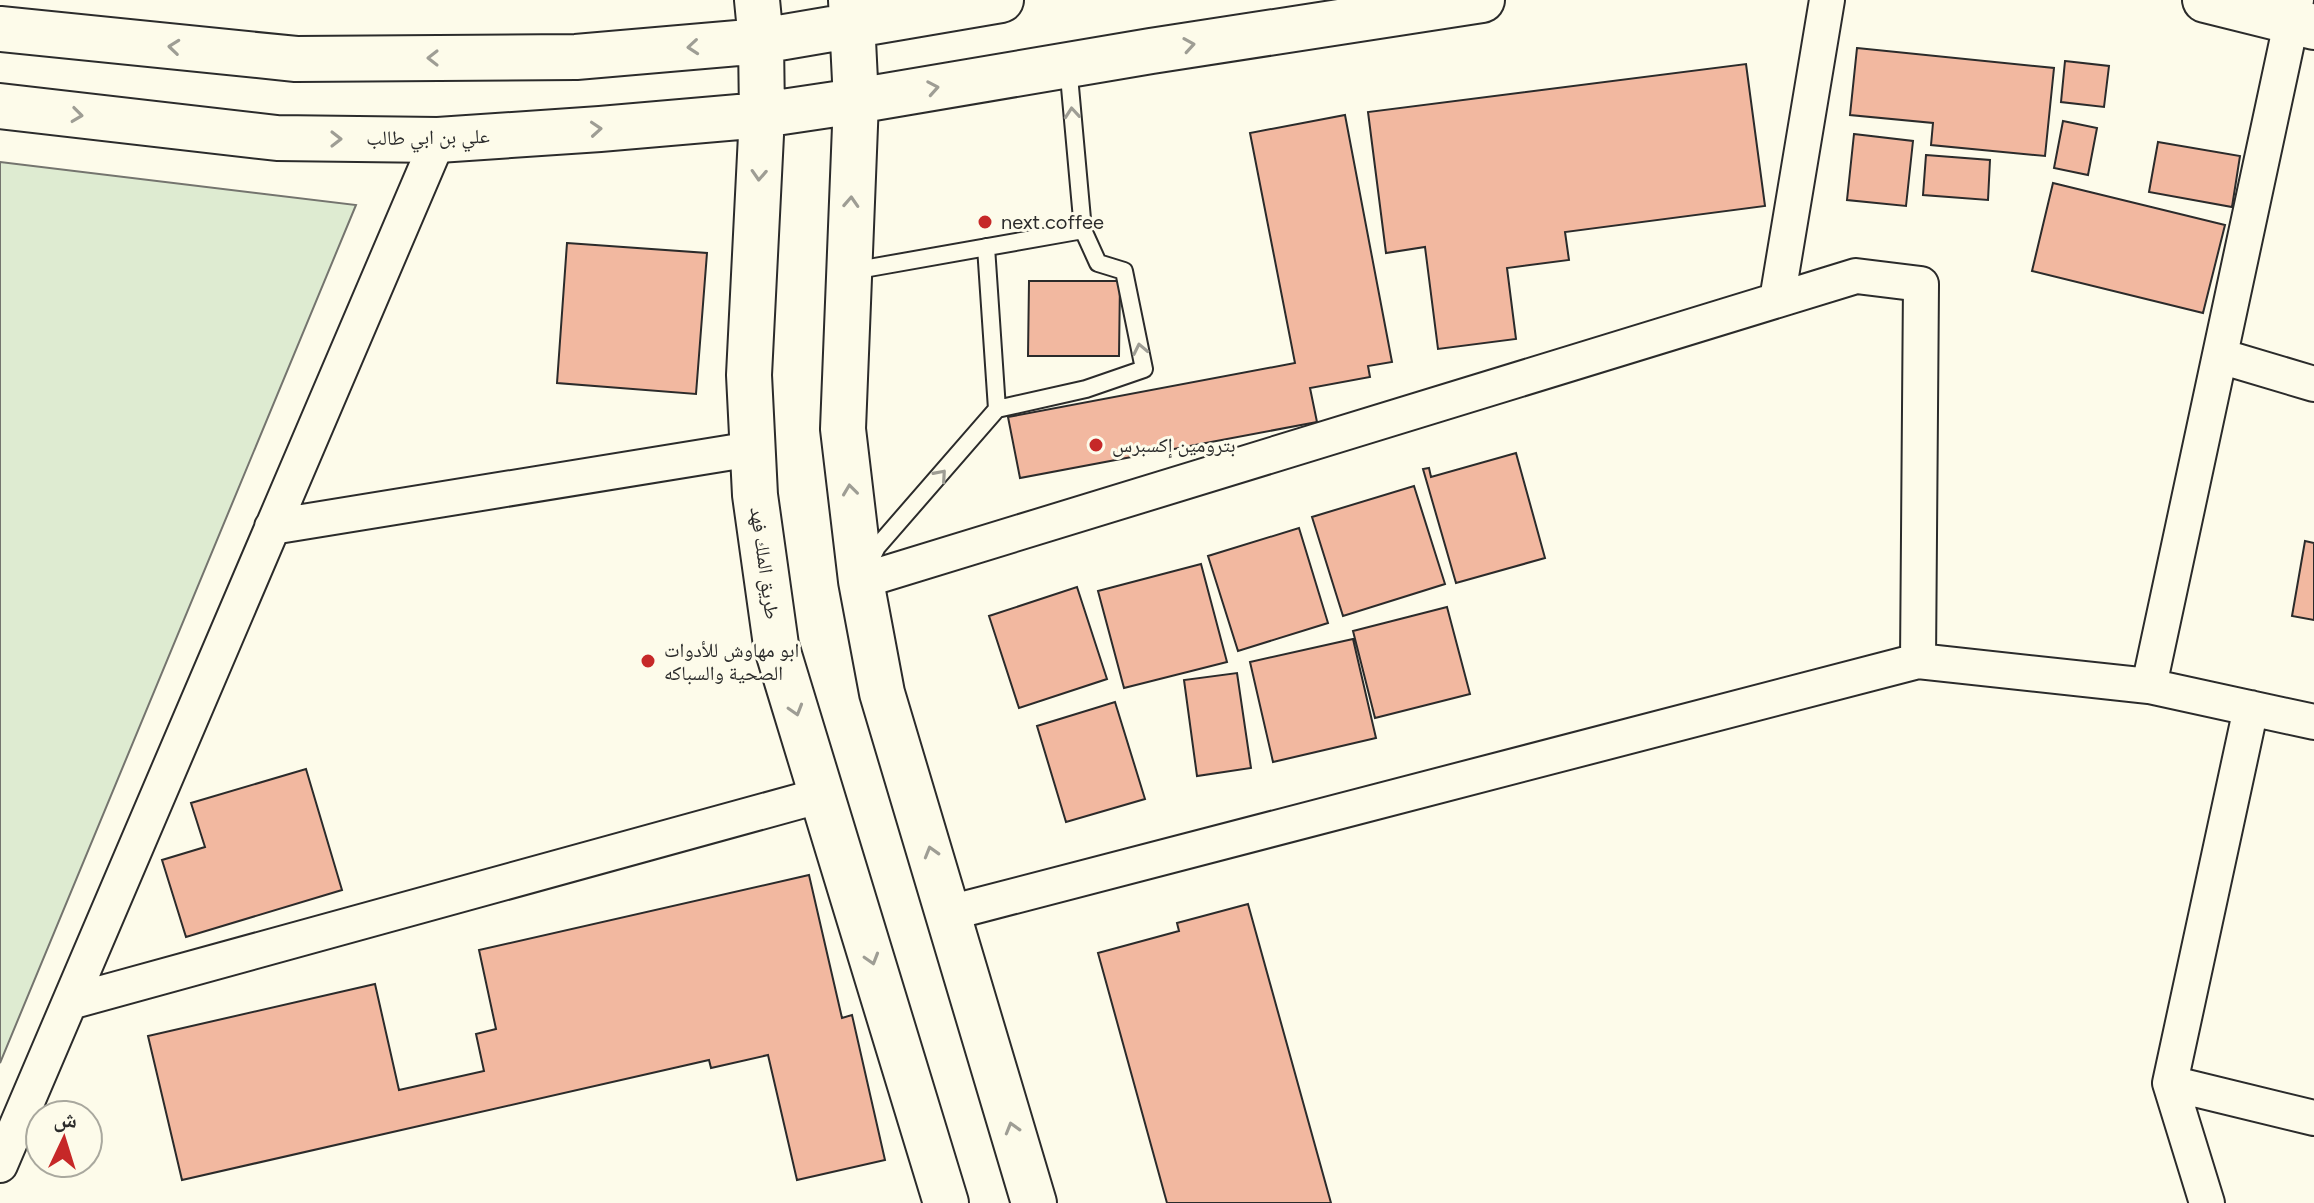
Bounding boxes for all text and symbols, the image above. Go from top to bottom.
one-way arrow [1182,37,1196,54]
one-way arrow [167,38,180,55]
one-way arrow [686,38,699,55]
one-way arrow [426,49,439,67]
one-way arrow [926,81,940,98]
one-way arrow [71,106,84,123]
one-way arrow [1064,106,1081,119]
one-way arrow [590,121,603,138]
street label: علي بن ابي طالب [366,124,490,154]
one-way arrow [330,130,343,148]
one-way arrow [750,169,767,182]
one-way arrow [843,195,860,208]
place label: next coffee [1001,210,1104,234]
marker: next coffee [976,213,994,231]
one-way arrow [1132,343,1149,356]
place label: بترومين إكسبرس [1112,433,1236,459]
marker: بترومين إكسبرس [1087,436,1105,454]
one-way arrow [931,469,945,484]
one-way arrow [842,483,859,497]
street label: طريق الملك فهد [745,505,785,621]
place label: ابو مهاوش للأدوات الصحية والسباكه [664,638,799,685]
marker: ابو مهاوش للأدوات الصحية والسباكه [639,652,657,670]
one-way arrow [787,703,803,717]
one-way arrow [924,845,940,859]
one-way arrow [863,952,879,965]
north arrow [24,1099,104,1179]
text: ش [53,1105,78,1134]
one-way arrow [1005,1122,1021,1136]

